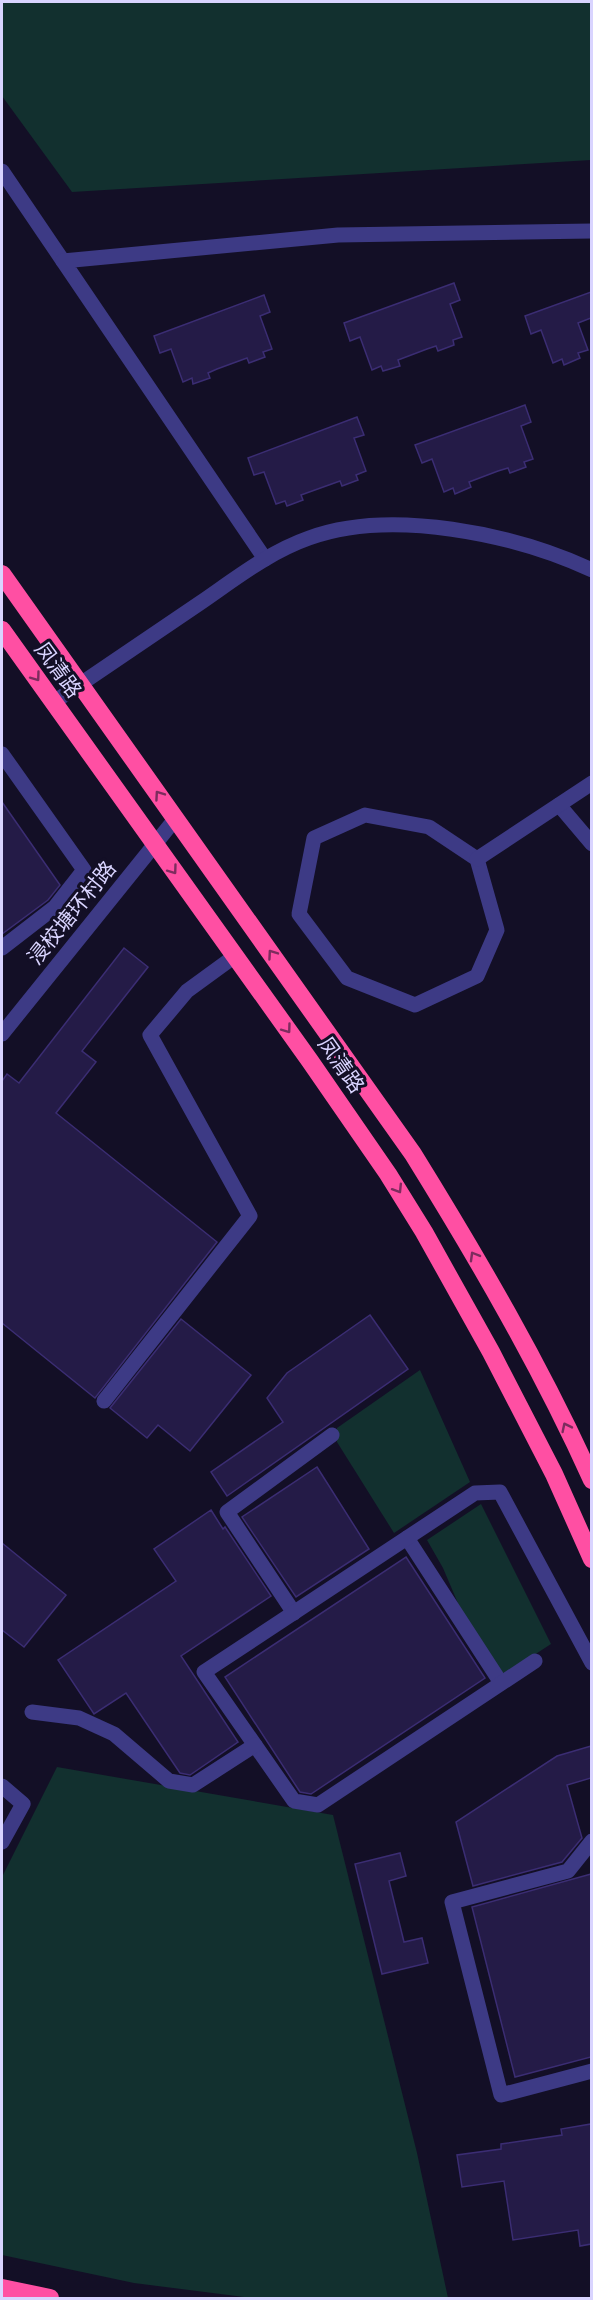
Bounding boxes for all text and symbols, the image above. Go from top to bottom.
street label: 凤清路 [30,637,86,703]
one-way arrow [28,671,39,682]
one-way arrow [155,791,166,802]
street label: 浸校塘环村路 [23,856,121,970]
one-way arrow [166,863,177,874]
one-way arrow [268,950,279,961]
one-way arrow [280,1022,291,1033]
street label: 凤清路 [313,1032,369,1098]
one-way arrow [390,1183,402,1193]
one-way arrow [470,1252,481,1262]
one-way arrow [562,1423,574,1434]

